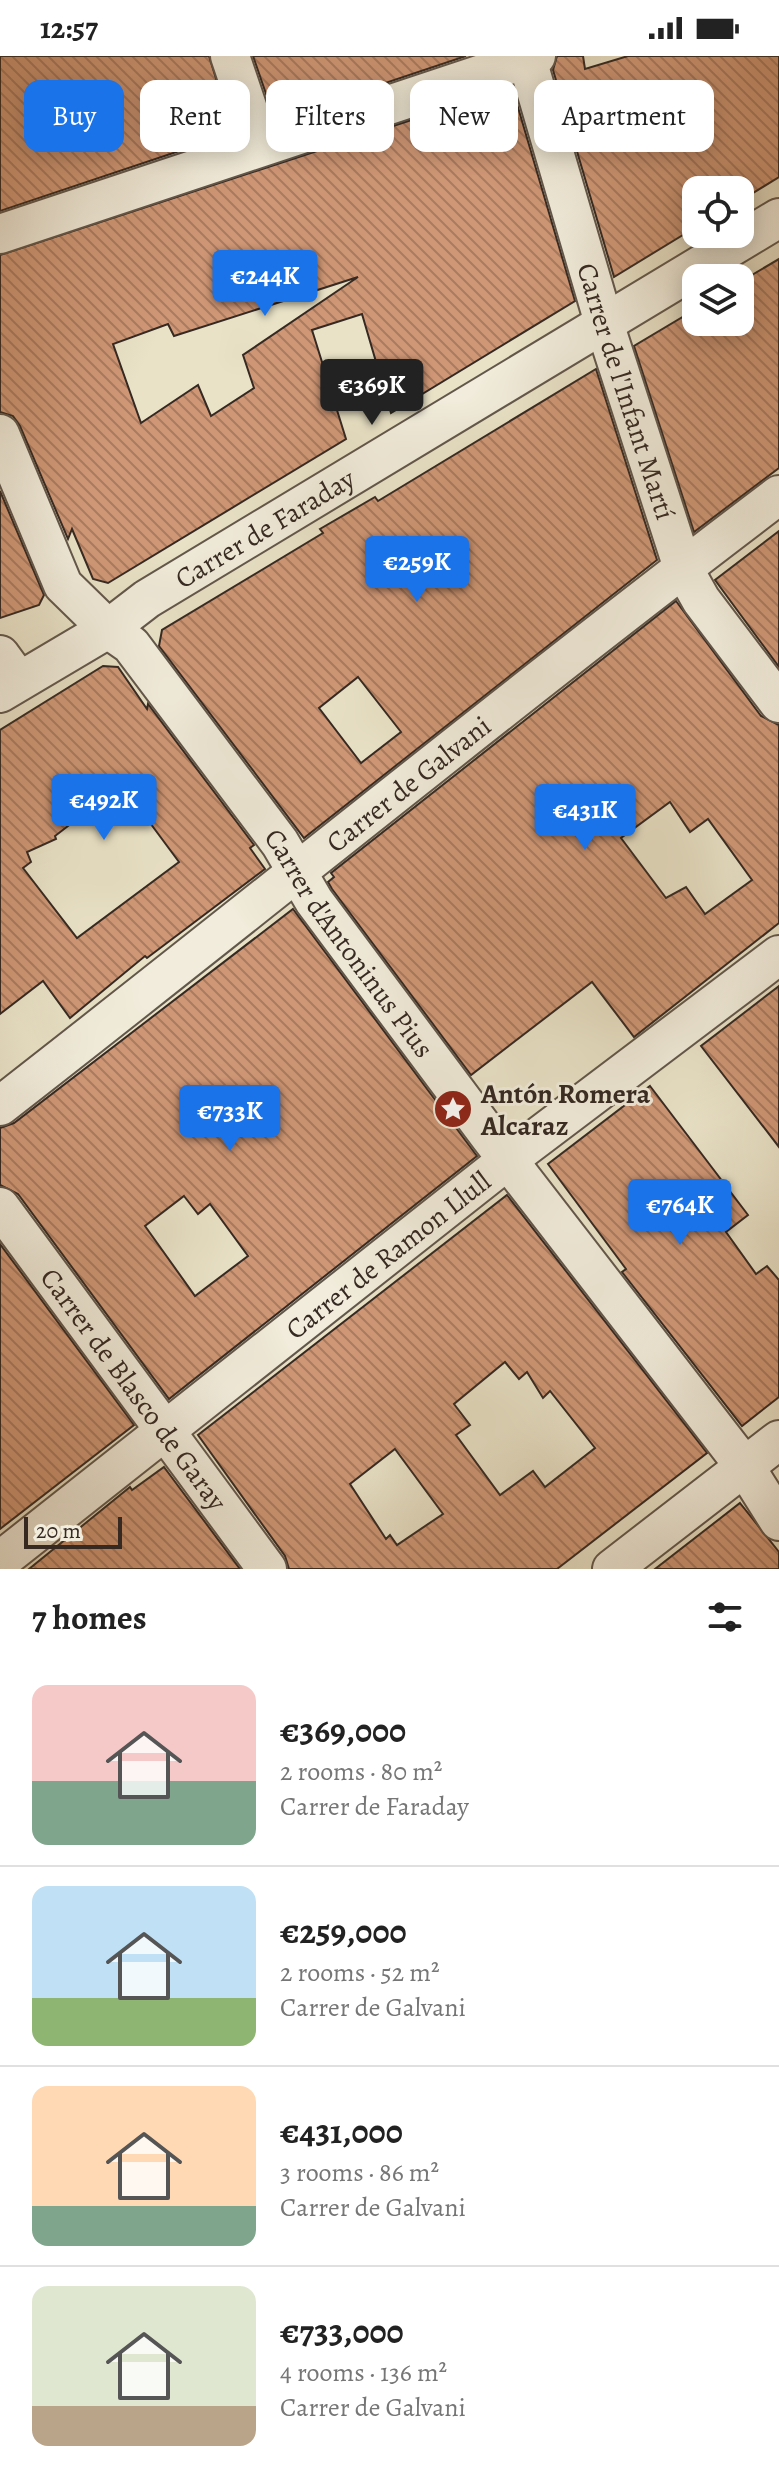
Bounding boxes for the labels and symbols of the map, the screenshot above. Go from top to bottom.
pin: €244K [209,250,321,318]
street label: Carrer de l'Infant Martí [567,259,684,525]
pin: €369K [316,359,428,427]
street label: Carrer de Faraday [168,460,362,598]
pin: €259K [361,536,473,604]
street label: Carrer de Galvani [318,707,499,862]
pin: €492K [48,774,160,842]
pin: €431K [529,784,641,852]
street label: Carrer d'Antoninus Pius [255,821,442,1066]
place label: Antón Romera Alcaraz [480,1075,651,1145]
pin: €733K [174,1085,286,1153]
place icon: Antón Romera Alcaraz [432,1088,474,1130]
street label: Carrer de Ramon Llull [278,1163,499,1348]
pin: €764K [624,1179,736,1247]
street label: Carrer de Blasco de Garay [31,1260,236,1519]
scale bar [24,1513,122,1549]

